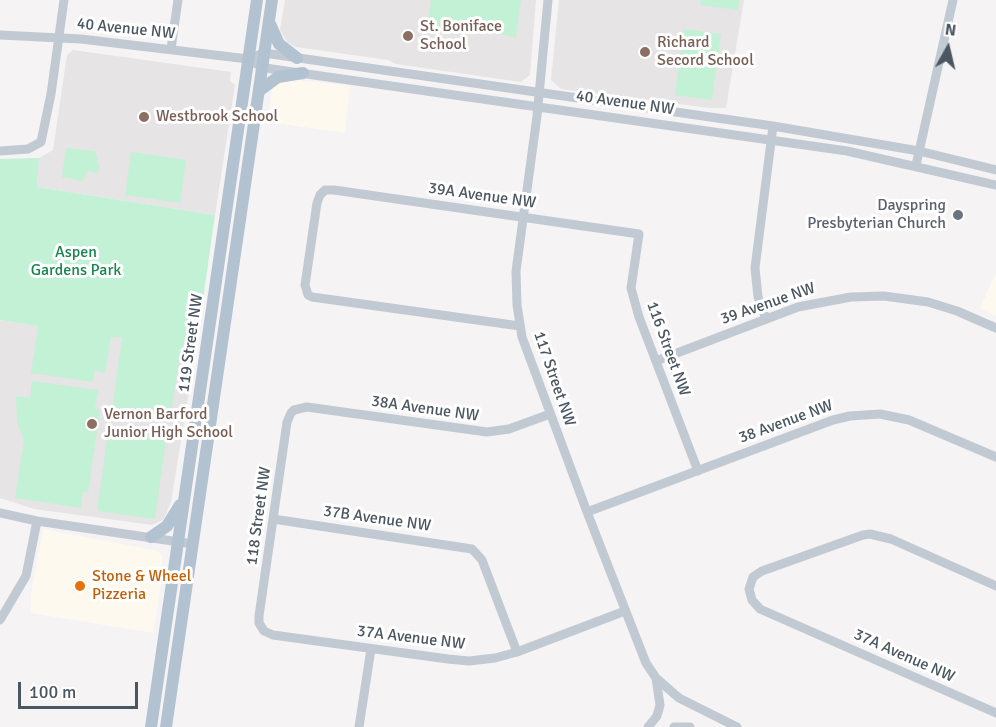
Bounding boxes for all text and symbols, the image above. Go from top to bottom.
street label: 40 Avenue NW [76,14,176,44]
place label: St. Boniface School [420,17,502,55]
north arrow [918,18,978,78]
text: N [944,19,957,41]
marker: St. Boniface School [401,29,415,43]
place label: Richard Secord School [657,33,754,71]
marker: Richard Secord School [638,45,652,59]
street label: 40 Avenue NW [575,87,675,119]
place label: Westbrook School [156,107,278,127]
marker: Westbrook School [137,110,151,124]
street label: 39A Avenue NW [427,179,537,213]
place label: Dayspring Presbyterian Church [807,196,946,234]
marker: Dayspring Presbyterian Church [951,208,965,222]
park label: Aspen Gardens Park [31,243,121,281]
street label: 39 Avenue NW [718,279,818,329]
street label: 119 Street NW [175,293,207,393]
street label: 116 Street NW [642,299,694,399]
street label: 117 Street NW [529,329,579,429]
street label: 38A Avenue NW [370,392,480,426]
street label: 38 Avenue NW [736,396,836,448]
place label: Vernon Barford Junior High School [104,405,233,443]
marker: Vernon Barford Junior High School [85,417,99,431]
street label: 118 Street NW [243,466,275,566]
street label: 37B Avenue NW [322,502,432,536]
place label: Stone & Wheel Pizzeria [92,567,191,605]
marker: Stone & Wheel Pizzeria [73,579,87,593]
street label: 37A Avenue NW [356,622,466,654]
street label: 37A Avenue NW [850,625,958,687]
scale bar [21,670,141,708]
text: 100 m [29,681,76,703]

